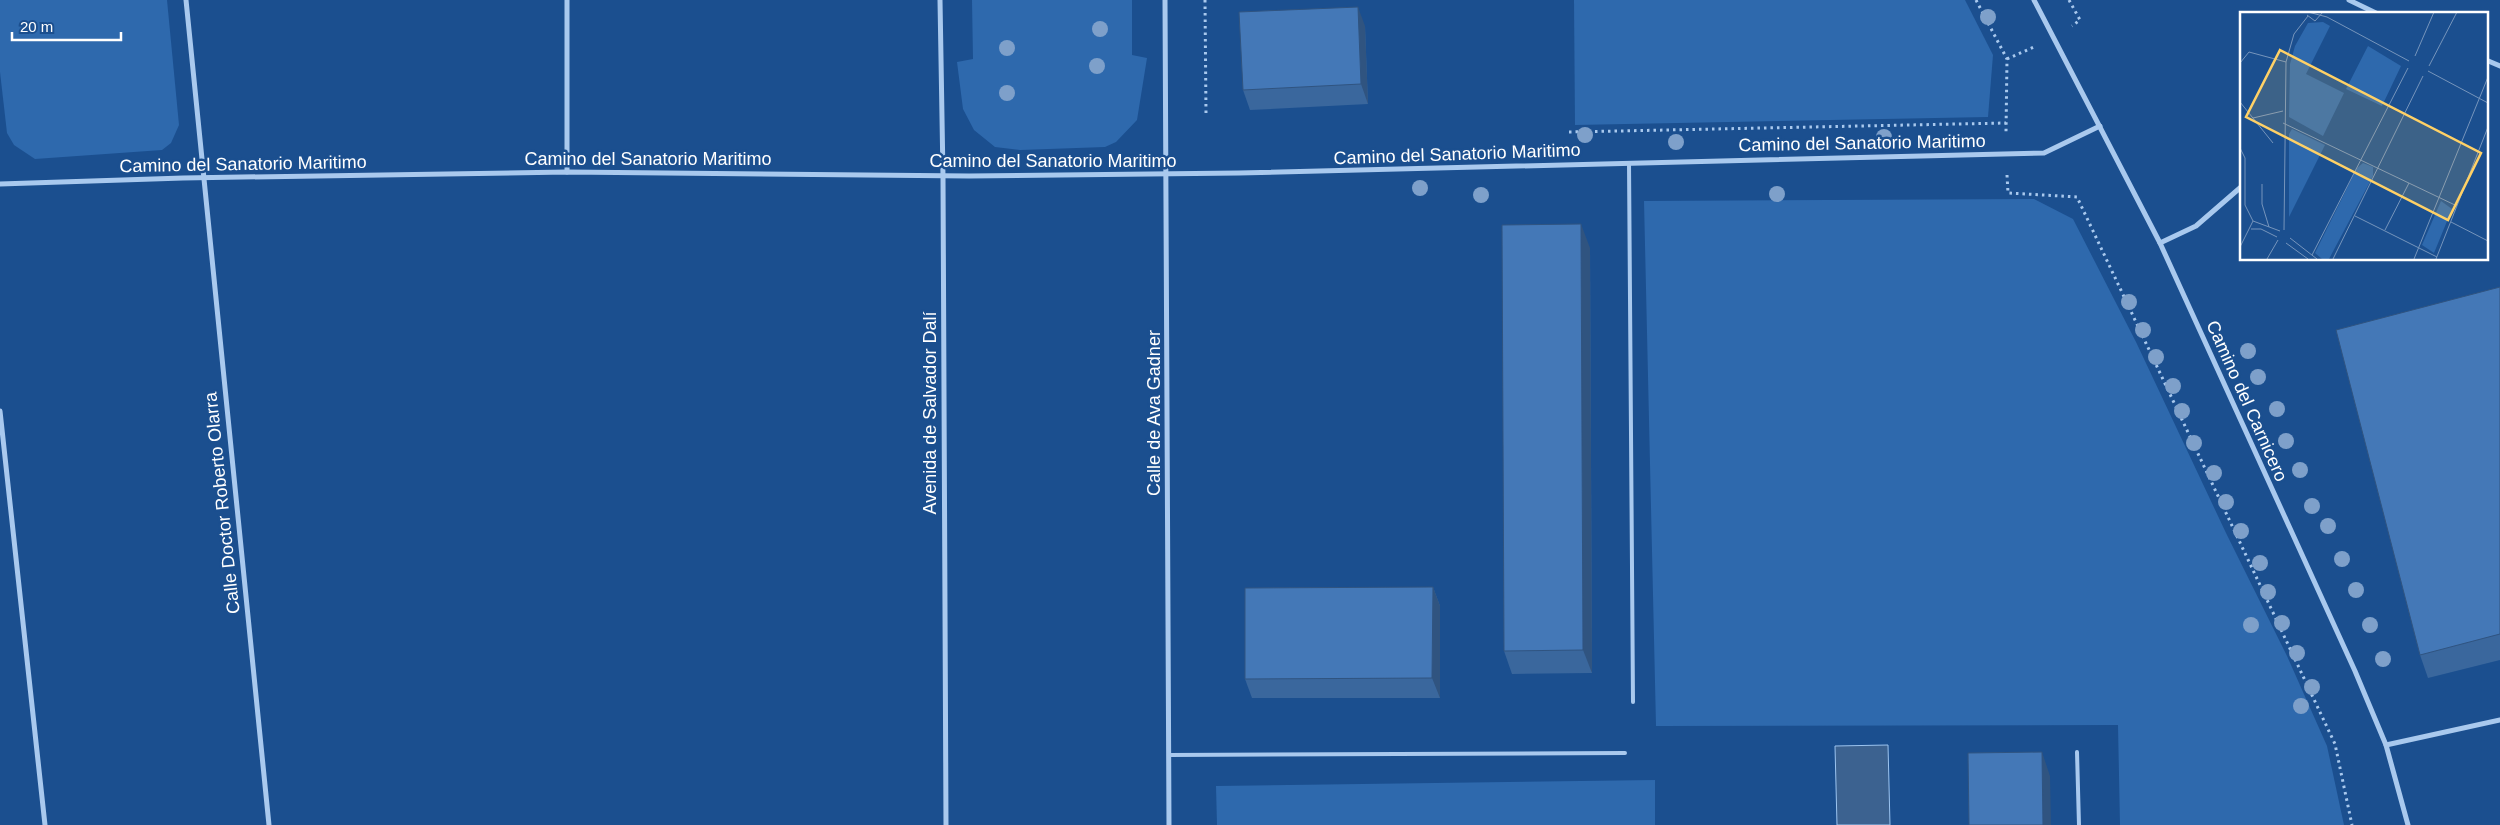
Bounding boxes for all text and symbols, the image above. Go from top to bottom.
scale bar [12,10,121,42]
inset map [2240,12,2488,260]
text: 20 m [20,18,53,35]
street label: Camino del Sanatorio Maritimo [1738,131,1986,155]
street label: Camino del Sanatorio Maritimo [1333,140,1581,168]
street label: Camino del Sanatorio Maritimo [524,149,772,169]
street label: Camino del Sanatorio Maritimo [929,151,1177,171]
street label: Camino del Sanatorio Maritimo [119,152,367,176]
street label: Avenida de Salvador Dalí [920,312,940,514]
street label: Camino del Carnicero [2202,317,2292,485]
street label: Calle de Ava Gadner [1144,330,1164,496]
street label: Calle Doctor Roberto Olarra [200,390,244,615]

